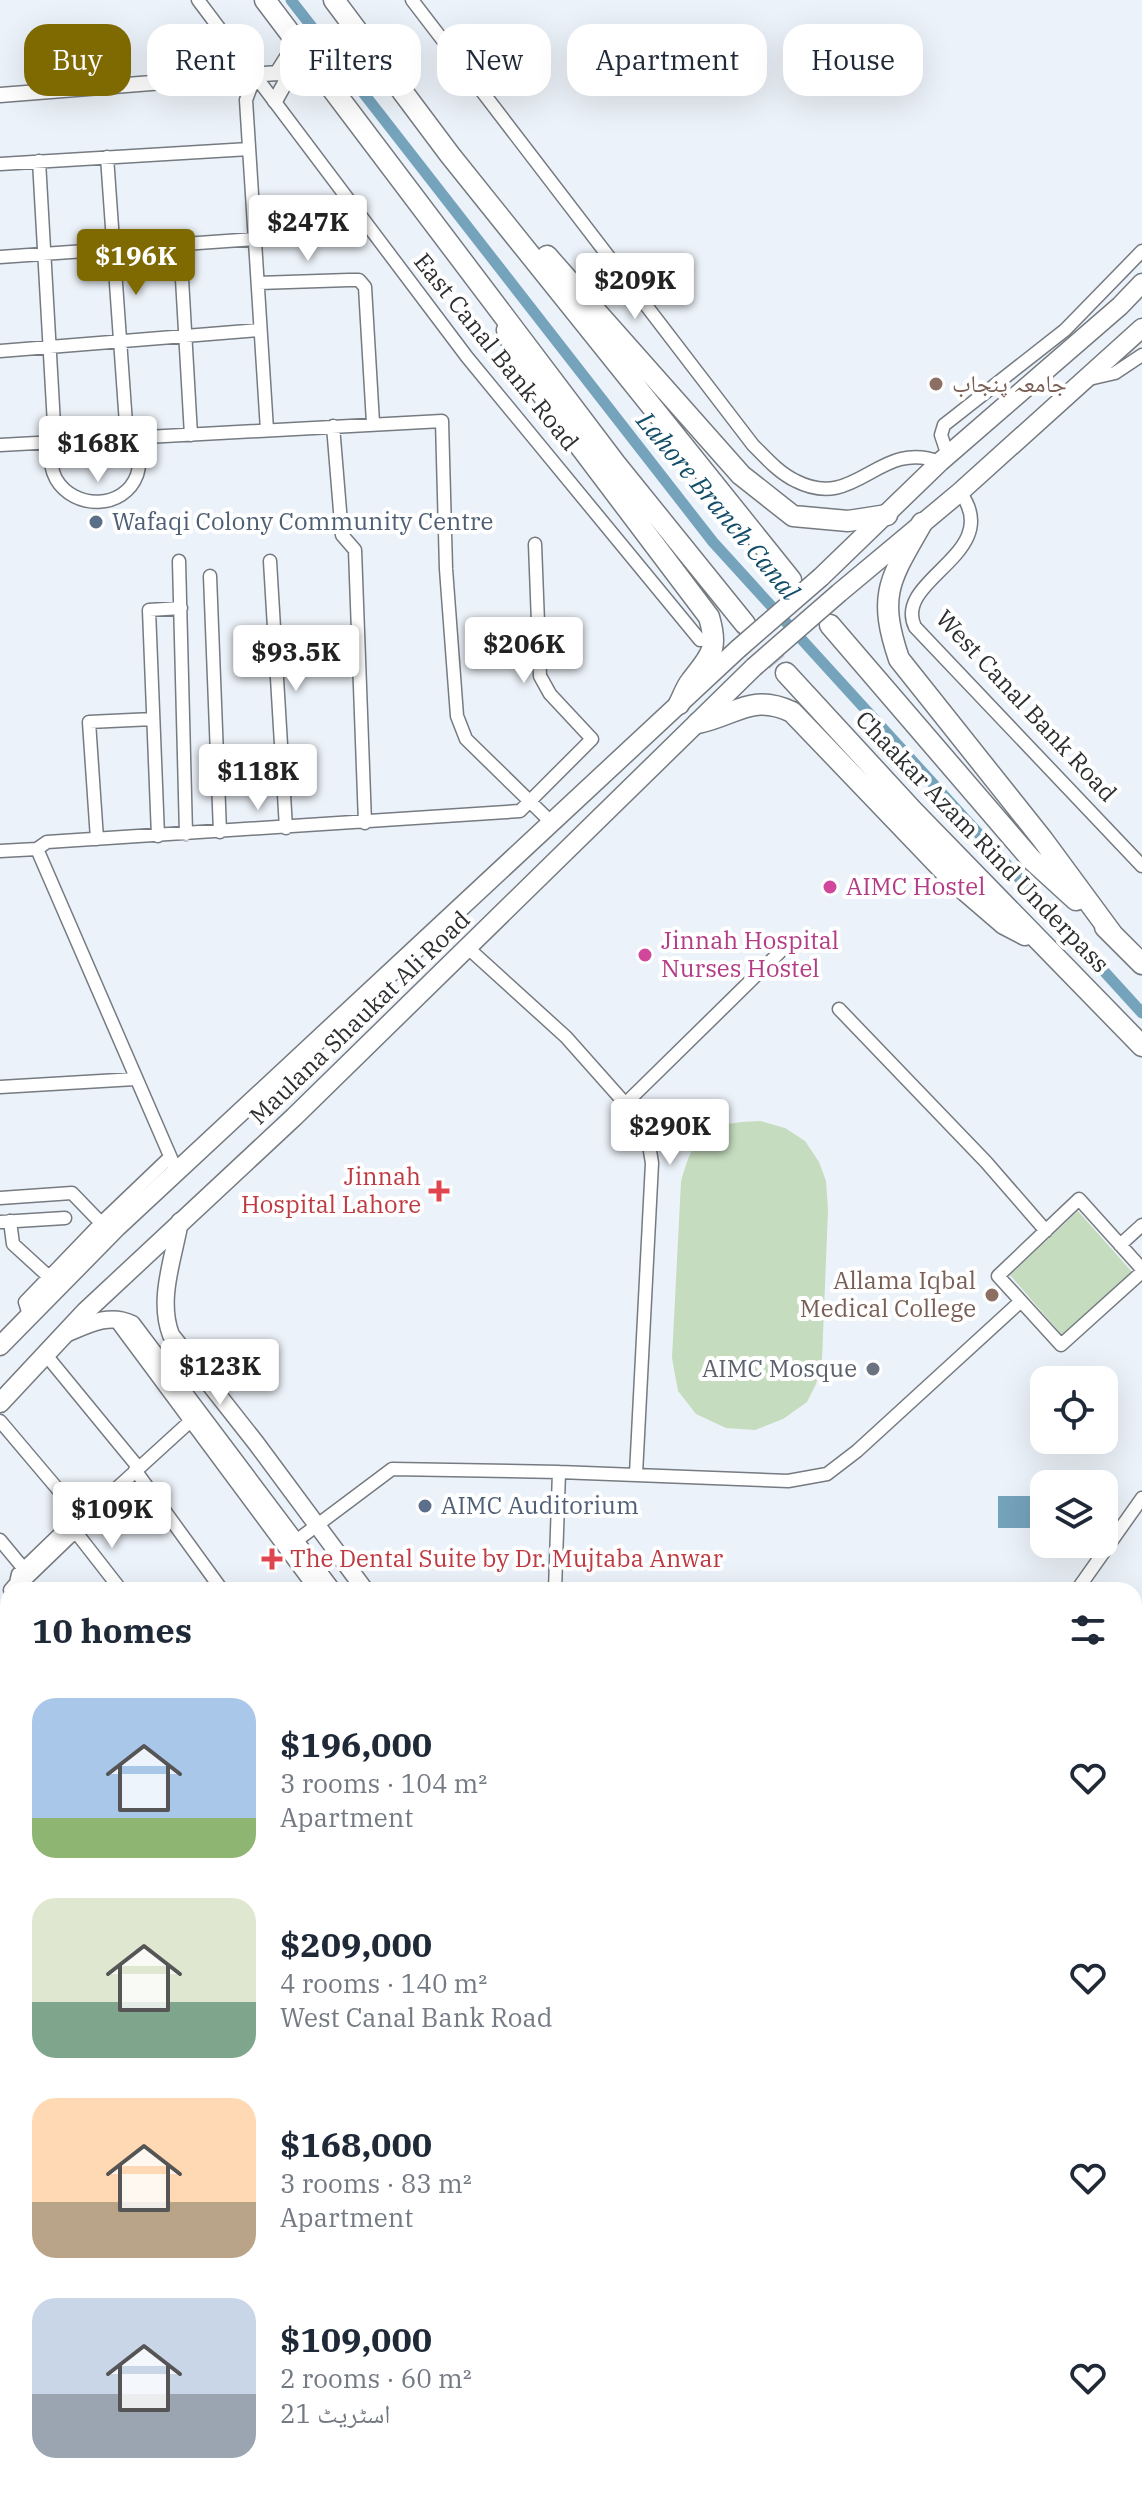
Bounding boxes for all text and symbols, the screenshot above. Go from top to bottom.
chip: Buy [24,24,131,96]
chip: Rent [147,24,264,96]
chip: Filters [280,24,421,96]
chip: New [437,24,551,96]
chip: Apartment [567,24,767,96]
chip: House [783,24,923,96]
pin: $247K [252,195,364,263]
text: $247K [267,204,349,238]
pin: $196K [80,229,192,297]
text: $196K [95,238,177,272]
street label: East Canal Bank Road [407,246,586,457]
pin: $209K [579,253,691,321]
text: $209K [594,262,676,296]
place label: جامعہ پنجاب [952,367,1067,399]
marker: جامعہ پنجاب [927,375,945,393]
water label: Lahore Branch Canal [629,403,808,607]
pin: $168K [42,416,154,484]
text: $168K [57,425,139,459]
place label: Wafaqi Colony Community Centre [112,505,493,537]
marker: Wafaqi Colony Community Centre [87,513,105,531]
street label: West Canal Bank Road [929,602,1124,808]
pin: $206K [468,617,580,685]
pin: $93.5K [231,625,361,693]
text: $206K [483,626,565,660]
text: $93.5K [251,634,341,668]
street label: Chaakar Azam Rind Underpass [849,704,1117,979]
pin: $118K [202,744,314,812]
text: $118K [217,753,299,787]
place label: AIMC Hostel [846,870,985,902]
marker: AIMC Hostel [821,878,839,896]
street label: Maulana Shaukat Ali Road [242,903,476,1131]
place label: Jinnah Hospital Nurses Hostel [661,924,839,984]
marker: Jinnah Hospital Nurses Hostel [636,946,654,964]
pin: $290K [614,1099,726,1167]
text: $290K [629,1108,711,1142]
place label: Jinnah Hospital Lahore [241,1160,421,1220]
marker: Jinnah Hospital Lahore [428,1180,450,1202]
place label: Allama Iqbal Medical College [800,1264,976,1324]
marker: Allama Iqbal Medical College [983,1286,1001,1304]
pin: $123K [164,1339,276,1407]
text: $123K [179,1348,261,1382]
place label: AIMC Mosque [702,1352,857,1384]
marker: AIMC Mosque [864,1360,882,1378]
map controls [1030,1366,1118,1558]
button: locate [1030,1366,1118,1454]
button: layers [1030,1470,1118,1558]
pin: $109K [56,1482,168,1550]
place label: AIMC Auditorium [441,1489,639,1521]
text: $109K [71,1491,153,1525]
marker: AIMC Auditorium [416,1497,434,1515]
place label: The Dental Suite by Dr. Mujtaba Anwar [290,1542,724,1574]
marker: The Dental Suite by Dr. Mujtaba Anwar [261,1548,283,1570]
text: 10 homes [32,1608,192,1652]
icon: filters [1066,1608,1110,1652]
text: $196,000 [280,1722,432,1766]
icon: home [96,1730,192,1826]
icon: heart [1066,1756,1110,1800]
text: 3 rooms · 104 m² [280,1766,487,1800]
text: Apartment [280,1800,413,1834]
text: $209,000 [280,1922,432,1966]
icon: home [96,1930,192,2026]
icon: heart [1066,1956,1110,2000]
text: 4 rooms · 140 m² [280,1966,487,2000]
text: West Canal Bank Road [280,2000,553,2034]
text: $168,000 [280,2122,432,2166]
icon: home [96,2130,192,2226]
icon: heart [1066,2156,1110,2200]
text: 3 rooms · 83 m² [280,2166,472,2200]
text: Apartment [280,2200,413,2234]
text: $109,000 [280,2317,432,2361]
icon: home [96,2330,192,2426]
icon: heart [1066,2356,1110,2400]
text: 2 rooms · 60 m² [280,2361,472,2395]
text: اسٹریٹ 21 [280,2396,391,2430]

